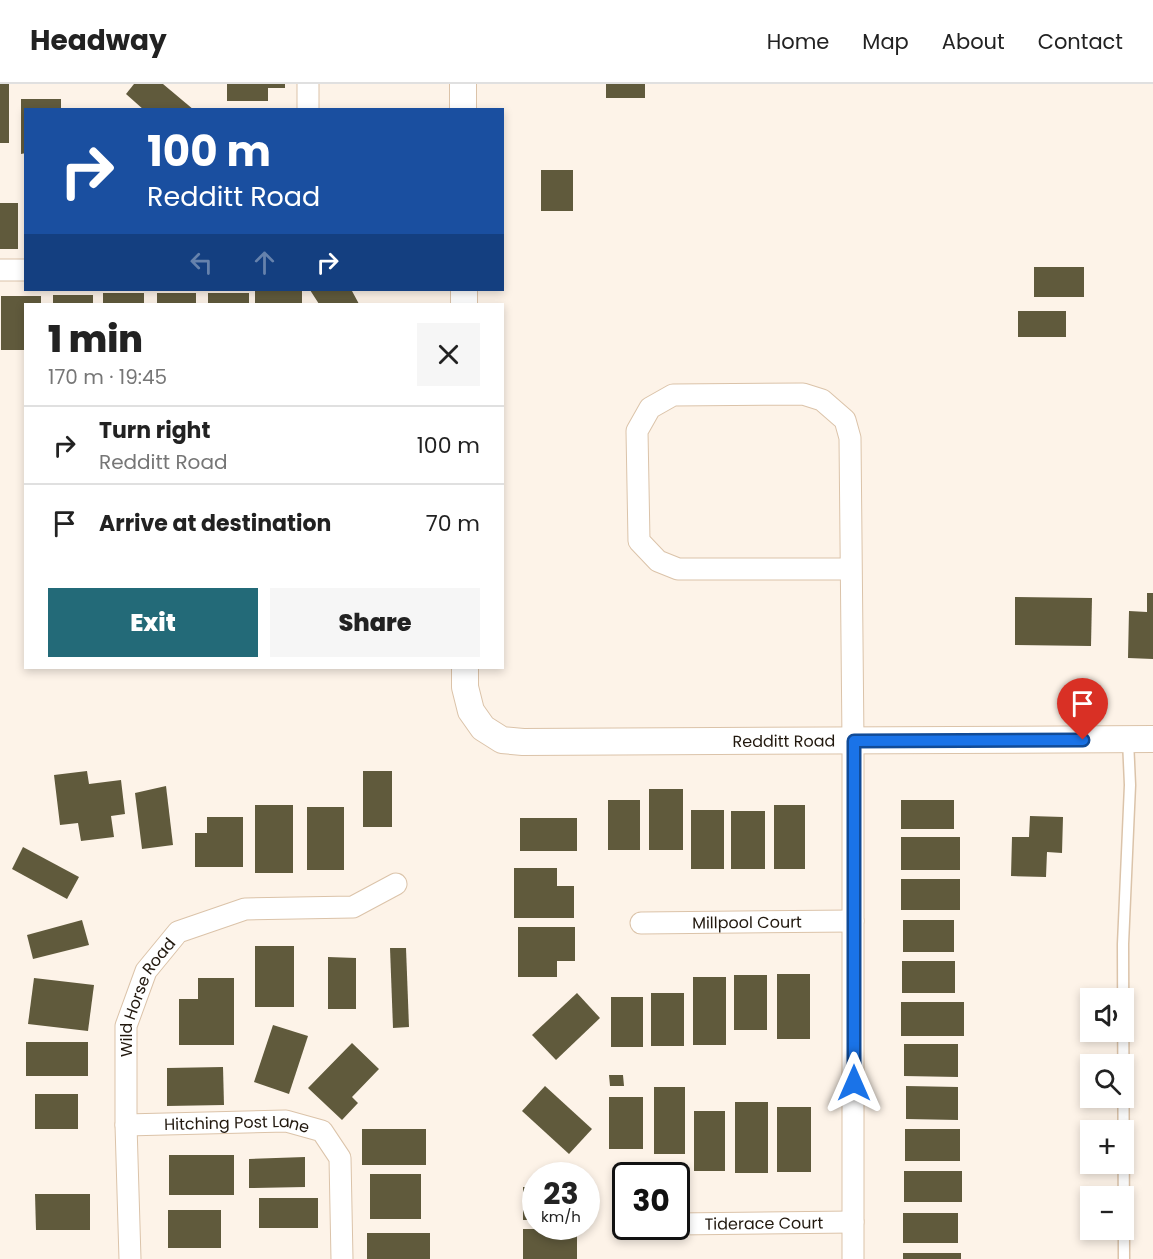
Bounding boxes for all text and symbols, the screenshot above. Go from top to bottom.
text: Headway [30,21,167,60]
text: Home [767,27,829,56]
text: Map [862,27,909,56]
text: About [942,27,1005,56]
text: Contact [1038,27,1123,56]
text: 100 m [147,122,271,181]
icon: right [48,132,126,210]
text: Redditt Road [147,178,320,215]
icon: left [185,246,218,279]
icon: ahead [248,246,281,279]
icon: right [311,246,344,279]
text: 1 min [48,314,143,365]
button: close [417,323,480,386]
text: 170 m · 19:45 [48,363,167,391]
text: Turn right [99,415,210,446]
icon: right [48,429,81,462]
text: 100 m [417,430,480,461]
text: Redditt Road [99,448,227,476]
icon: arrive [48,507,81,540]
text: Arrive at destination [99,508,331,539]
text: 70 m [426,508,480,539]
button: Exit [48,588,258,657]
button: Share [270,588,480,657]
pin [1057,678,1108,740]
icon: arrive [1066,687,1099,720]
street label: Redditt Road [732,729,835,753]
street label: Millpool Court [692,910,802,934]
street label: Wild Horse Road [115,932,181,1057]
map controls [1080,988,1134,1240]
button: sound [1080,988,1134,1042]
position arrow [822,1051,886,1115]
button: search [1080,1054,1134,1108]
street label: Hitching Post Lane [164,1109,312,1139]
button: + [1080,1120,1134,1174]
speed limit sign: 30 [612,1162,690,1240]
text: 23 [543,1172,579,1215]
button: − [1080,1186,1134,1240]
text: km/h [541,1206,581,1227]
street label: Tiderace Court [705,1211,824,1235]

